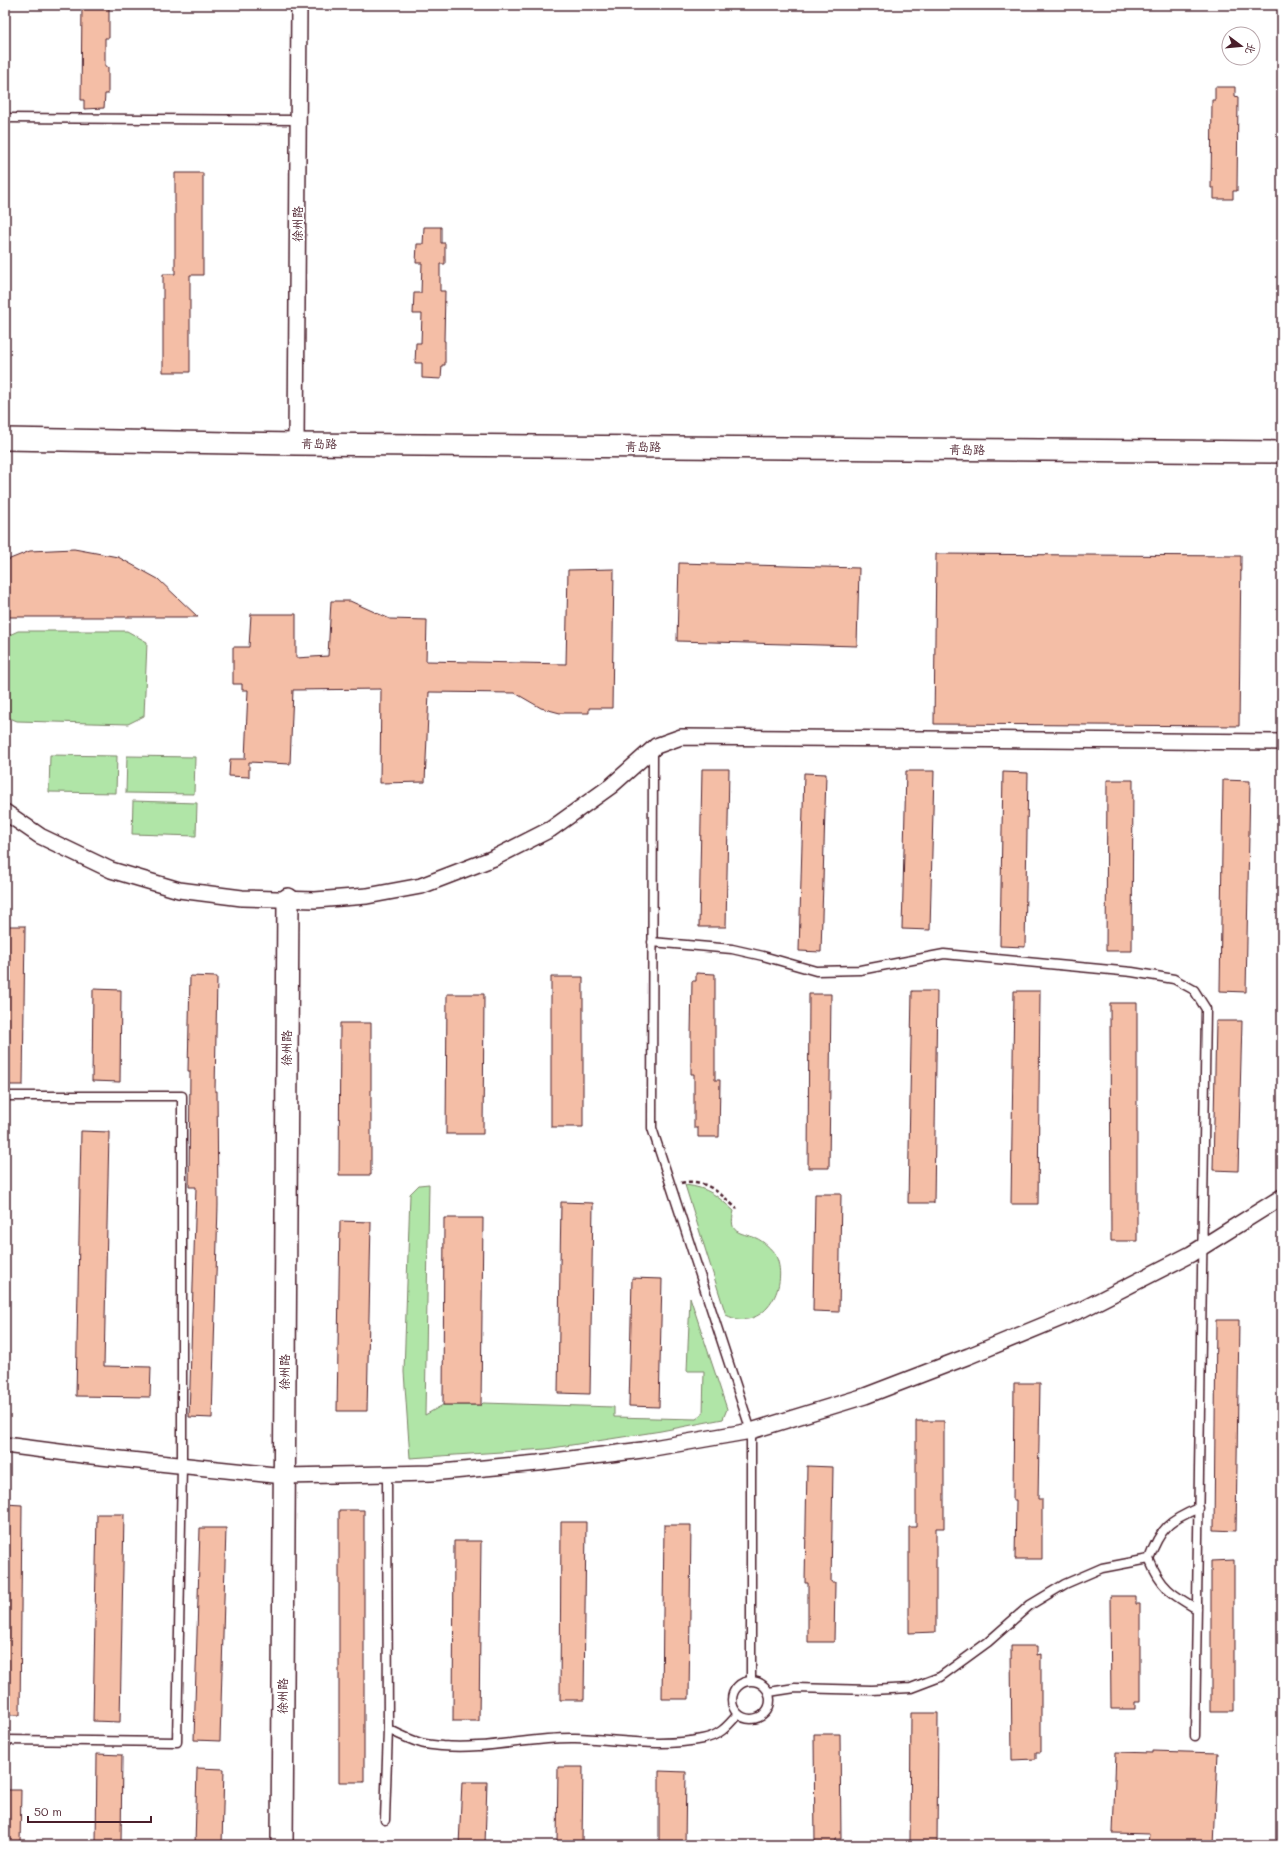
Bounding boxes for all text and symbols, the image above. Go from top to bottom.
north arrow [1221,26,1261,66]
text: 北 [1242,42,1260,56]
street label: 徐州路 [289,206,305,242]
street label: 青岛路 [301,435,337,451]
street label: 青岛路 [625,438,661,454]
street label: 青岛路 [949,441,985,457]
street label: 徐州路 [278,1030,294,1066]
street label: 徐州路 [276,1354,292,1390]
street label: 徐州路 [274,1678,290,1714]
scale bar [28,1798,151,1824]
text: 50 m [34,1803,62,1819]

